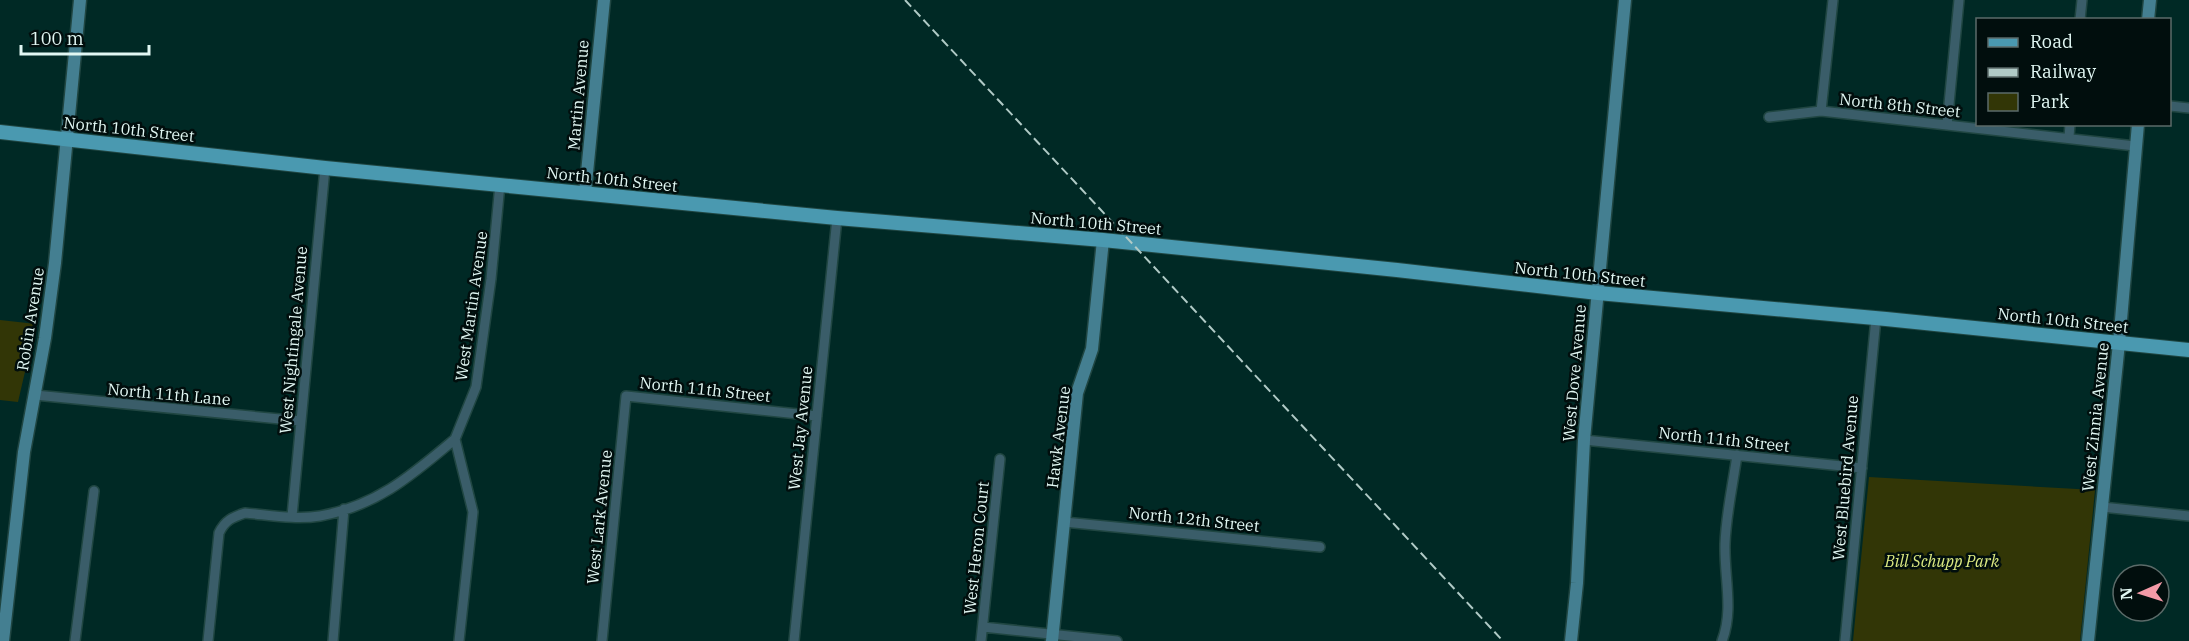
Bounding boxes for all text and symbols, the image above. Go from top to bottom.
scale bar [21,18,148,56]
legend [1976,18,2171,126]
text: 100 m [30,27,84,50]
text: Road [2030,30,2073,53]
street label: Martin Avenue [563,39,593,151]
text: Railway [2030,60,2096,83]
street label: North 8th Street [1838,89,1962,121]
text: Park [2030,90,2070,113]
street label: North 10th Street [63,112,196,146]
street label: North 10th Street [546,162,679,196]
street label: North 10th Street [1030,207,1163,239]
street label: West Martin Avenue [451,230,491,382]
street label: West Nightingale Avenue [275,245,311,435]
street label: North 10th Street [1514,257,1647,291]
street label: Robin Avenue [12,266,48,372]
street label: North 10th Street [1997,303,2130,337]
street label: West Dove Avenue [1558,304,1590,442]
street label: West Zinnia Avenue [2077,341,2113,493]
street label: West Jay Avenue [784,365,816,491]
street label: North 11th Street [639,372,772,406]
street label: North 11th Lane [107,379,231,409]
street label: Hawk Avenue [1042,385,1074,489]
street label: West Bluebird Avenue [1828,395,1862,561]
street label: North 11th Street [1658,422,1791,456]
street label: West Lark Avenue [582,449,616,585]
street label: West Heron Court [959,480,993,616]
street label: North 12th Street [1128,502,1261,536]
park label: Bill Schupp Park [1884,551,2000,571]
north arrow [2111,563,2171,623]
text: N [2116,587,2136,601]

